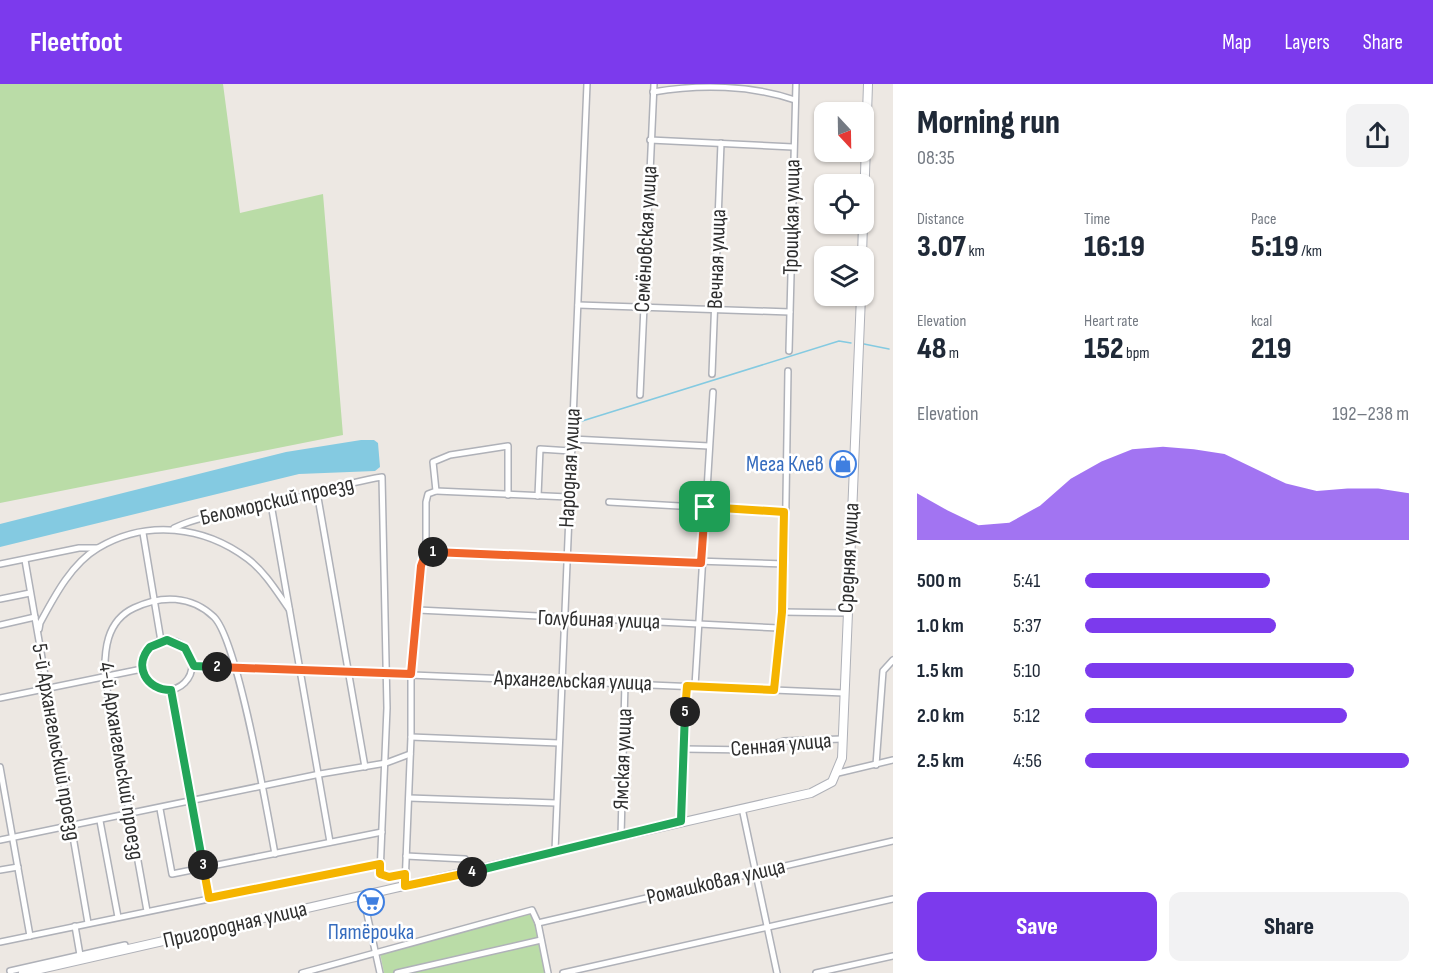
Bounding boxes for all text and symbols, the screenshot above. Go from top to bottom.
text: Fleetfoot [30,26,122,59]
text: Map [1222,30,1251,55]
text: Layers [1284,30,1330,55]
text: Share [1363,30,1403,55]
north arrow [814,102,874,162]
map controls [814,102,874,306]
text: Morning run [917,103,1060,143]
button: share [1346,104,1409,167]
text: 08:35 [917,146,955,170]
street label: Троицкая улица [777,159,807,275]
street label: Семёновская улица [629,165,663,313]
button: locate [814,174,874,234]
street label: Вечная улица [702,208,732,310]
text: Distance [917,210,964,229]
text: Time [1084,210,1110,229]
text: Pace [1251,210,1276,229]
text: 3.07 [917,229,966,265]
text: 16:19 [1084,229,1145,265]
text: 5:19 [1251,229,1299,265]
text: km [966,242,985,261]
text: /km [1299,242,1322,261]
button: layers [814,246,874,306]
text: Elevation [917,312,966,331]
text: Heart rate [1084,312,1139,331]
text: kcal [1251,312,1272,331]
text: 48 [917,331,946,367]
text: 152 [1084,331,1124,367]
text: 219 [1251,331,1291,367]
text: m [946,344,959,363]
text: bpm [1124,344,1150,363]
text: Elevation [917,402,979,426]
text: 192–238 m [1332,402,1409,426]
street label: Народная улица [553,408,587,528]
shop icon: Мега Клев [828,449,858,479]
place label: Мега Клев [746,451,824,478]
street label: Беломорский проезд [198,470,356,532]
pin [679,481,730,532]
icon: arrive [688,490,721,523]
street label: Средняя улица [833,502,865,614]
pin: 1 [418,537,448,567]
text: 1 [430,542,436,561]
text: 500 m [917,569,961,593]
text: 5:41 [1013,569,1040,593]
street label: Голубиная улица [537,604,661,636]
text: 1.0 km [917,614,964,638]
text: 5:37 [1013,614,1041,638]
street label: 5-й Архангельский проезд [25,641,87,843]
pin: 2 [202,652,232,682]
text: 2 [213,657,221,676]
text: 1.5 km [917,659,963,683]
text: 5:10 [1013,659,1041,683]
street label: 4-й Архангельский проезд [92,660,150,862]
street label: Архангельская улица [493,665,652,697]
pin: 5 [670,697,700,727]
text: 5 [681,702,689,721]
text: 2.0 km [917,704,964,728]
text: 5:12 [1013,704,1040,728]
street label: Ямская улица [608,708,638,810]
street label: Сенная улица [729,727,833,763]
text: 2.5 km [917,749,964,773]
text: 4:56 [1013,749,1042,773]
pin: 3 [188,850,218,880]
street label: Ромашковая улица [644,853,788,911]
text: 3 [199,855,207,874]
pin: 4 [457,857,487,887]
text: 4 [468,862,476,881]
supermarket icon: Пятёрочка [356,887,386,917]
button: Save [917,892,1157,961]
button: Share [1169,892,1409,961]
street label: Пригородная улица [160,895,310,955]
place label: Пятёрочка [328,919,414,946]

